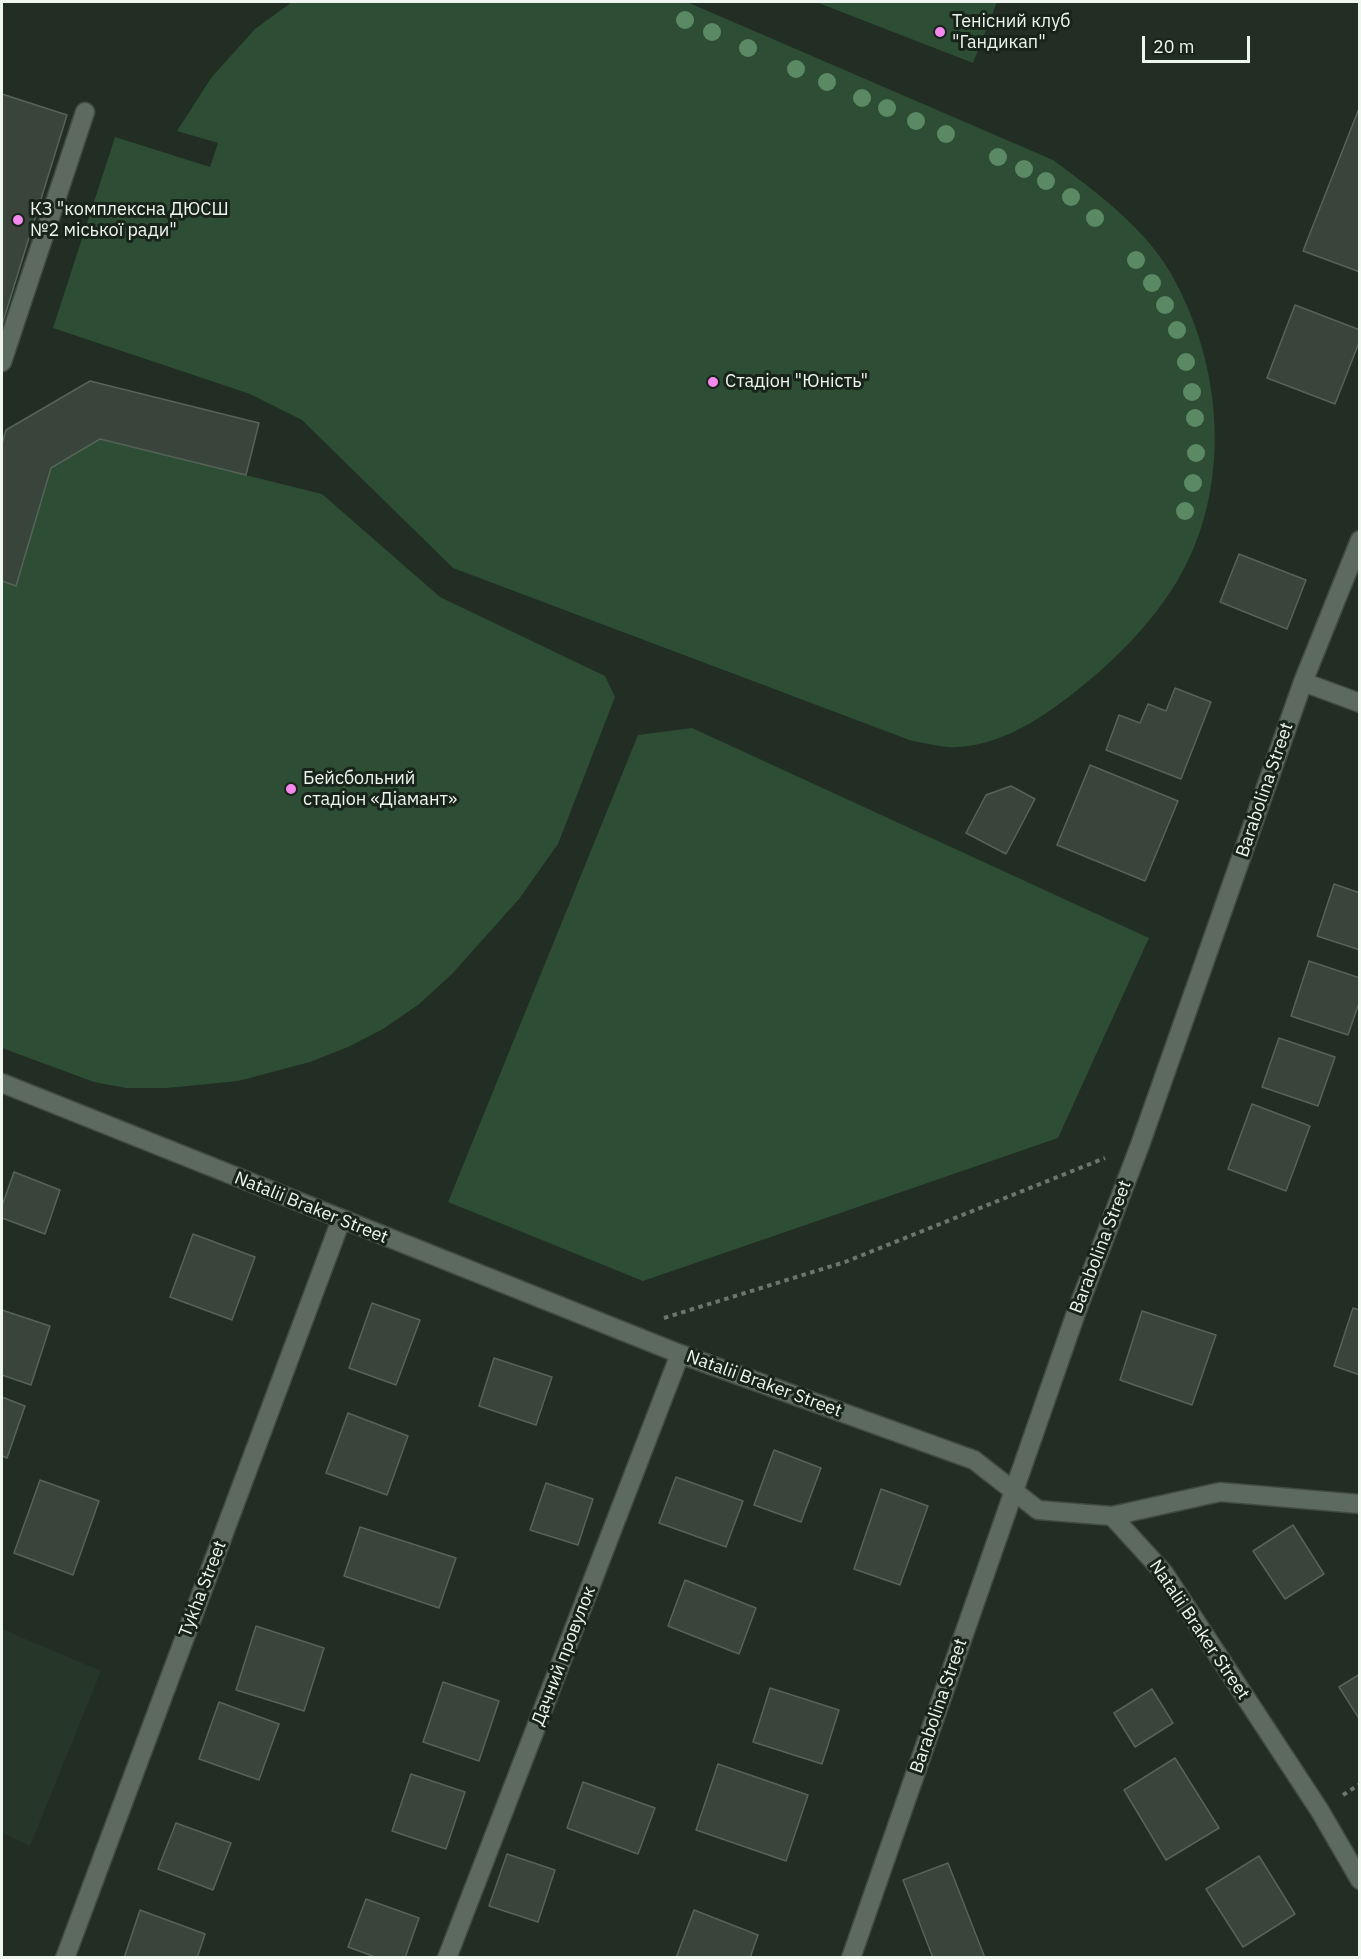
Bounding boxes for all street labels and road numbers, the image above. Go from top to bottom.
street label: Barabolina Street [1232,720,1298,860]
street label: Natalii Braker Street [231,1167,391,1249]
street label: Barabolina Street [1066,1177,1136,1317]
street label: Natalii Braker Street [683,1346,845,1422]
street label: Tykha Street [175,1538,231,1640]
street label: Natalii Braker Street [1144,1556,1254,1704]
street label: Дачний провулок [527,1583,601,1729]
street label: Barabolina Street [906,1636,972,1776]

